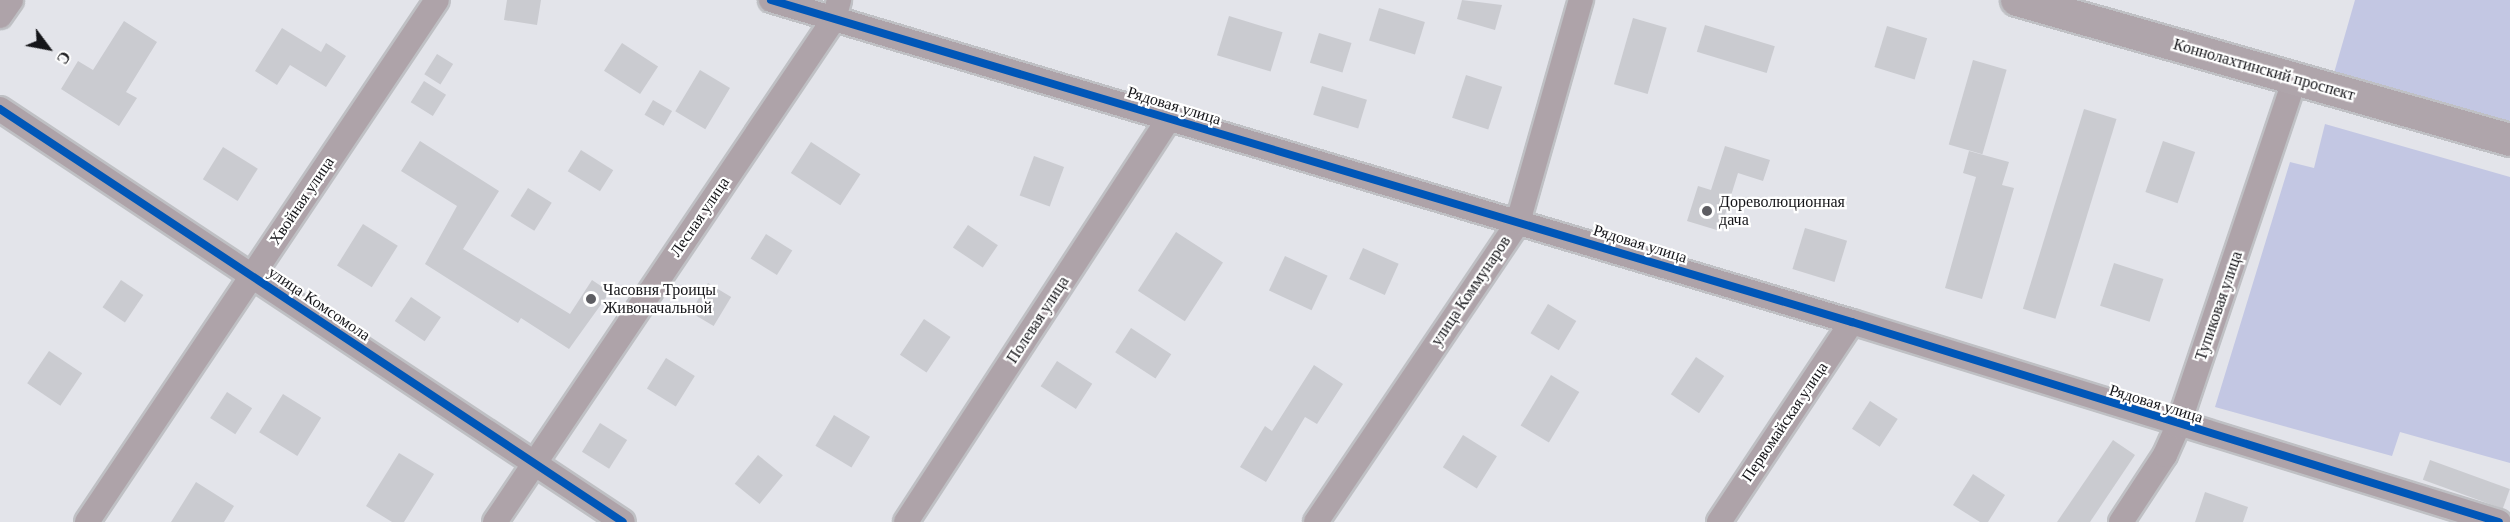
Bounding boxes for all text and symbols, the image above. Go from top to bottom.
north arrow [18,18,78,78]
street label: Коннолахтинский проспект [2171,35,2357,105]
text: С [53,48,74,67]
street label: Рядовая улица [1125,83,1223,129]
street label: Хвойная улица [265,153,339,249]
street label: Лесная улица [666,174,734,260]
place label: Дореволюционная дача [1719,192,1845,230]
marker: Дореволюционная дача [1700,204,1714,218]
street label: Рядовая улица [1591,221,1689,267]
street label: улица Коммунаров [1427,232,1515,350]
street label: Тупиковая улица [2191,249,2247,363]
street label: улица Комсомола [264,263,374,345]
street label: Полевая улица [1003,273,1073,367]
place label: Часовня Троицы Живоначальной [603,280,716,318]
marker: Часовня Троицы Живоначальной [584,292,598,306]
street label: Первомайская улица [1738,359,1832,485]
street label: Рядовая улица [2107,381,2205,427]

